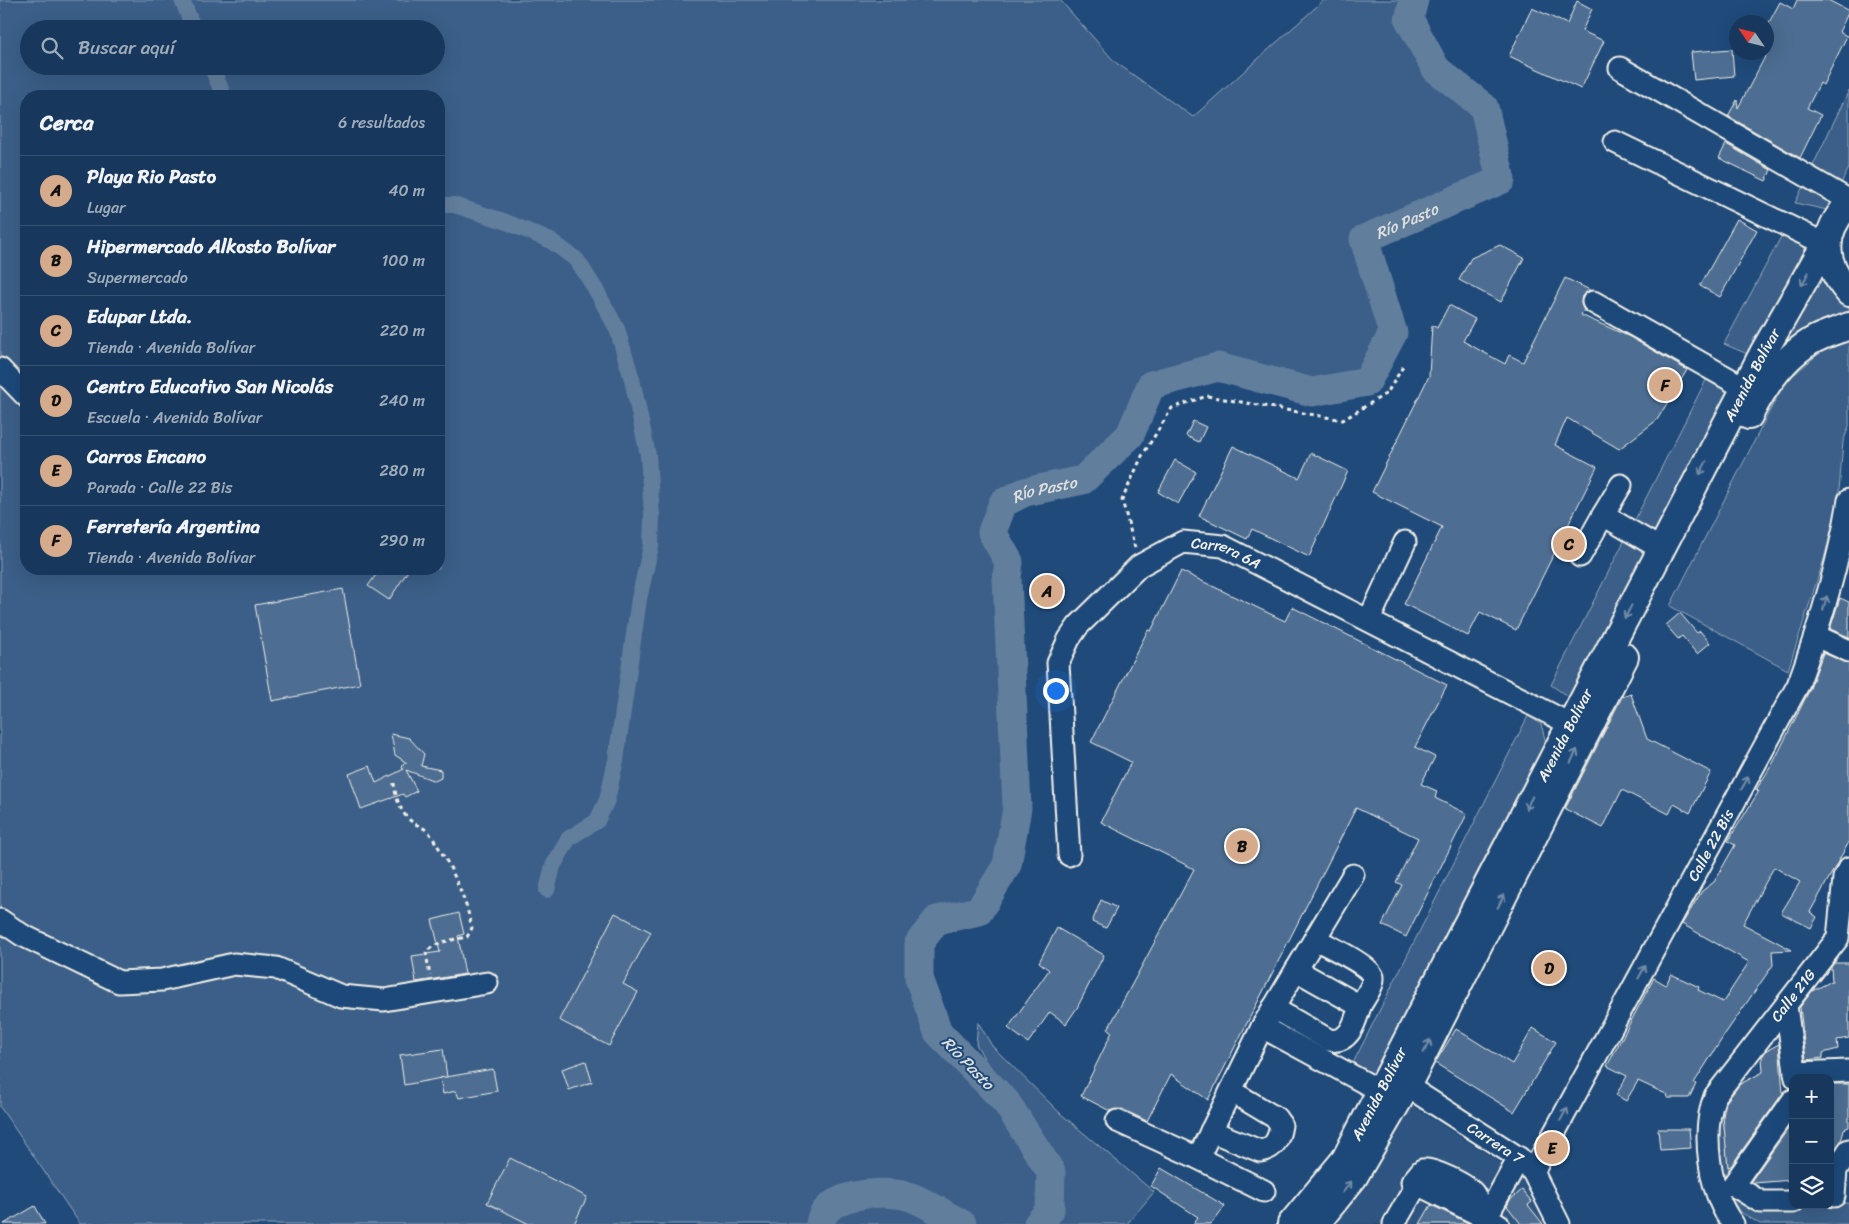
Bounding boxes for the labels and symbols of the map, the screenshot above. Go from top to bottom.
north arrow [1729,15,1774,60]
water label: Río Pasto [1370,194,1444,247]
one-way arrow [1800,271,1809,286]
street label: Avenida Bolívar [1716,323,1788,427]
pin: F [1649,366,1681,404]
one-way arrow [1698,461,1708,476]
water label: Río Pasto [1006,467,1080,511]
pin: C [1553,525,1585,563]
street label: Carrera 6A [1190,530,1265,576]
pin: A [1031,572,1063,610]
one-way arrow [1821,596,1830,612]
one-way arrow [1623,605,1633,620]
your location [1043,678,1069,704]
street label: Avenida Bolívar [1529,683,1600,787]
one-way arrow [1570,749,1580,764]
one-way arrow [1740,775,1750,790]
one-way arrow [1524,795,1533,810]
street label: Calle 22 Bis [1681,804,1741,886]
pin: B [1226,827,1258,865]
one-way arrow [1496,893,1506,908]
pin: D [1533,949,1565,987]
street label: Calle 21G [1764,963,1823,1028]
one-way arrow [1637,964,1647,979]
water label: Río Pasto [935,1029,1002,1098]
one-way arrow [1422,1038,1432,1053]
street label: Avenida Bolívar [1343,1042,1414,1146]
one-way arrow [1560,1108,1570,1122]
street label: Carrera 7 [1462,1115,1530,1172]
pin: E [1536,1129,1568,1167]
one-way arrow [1341,1180,1352,1193]

